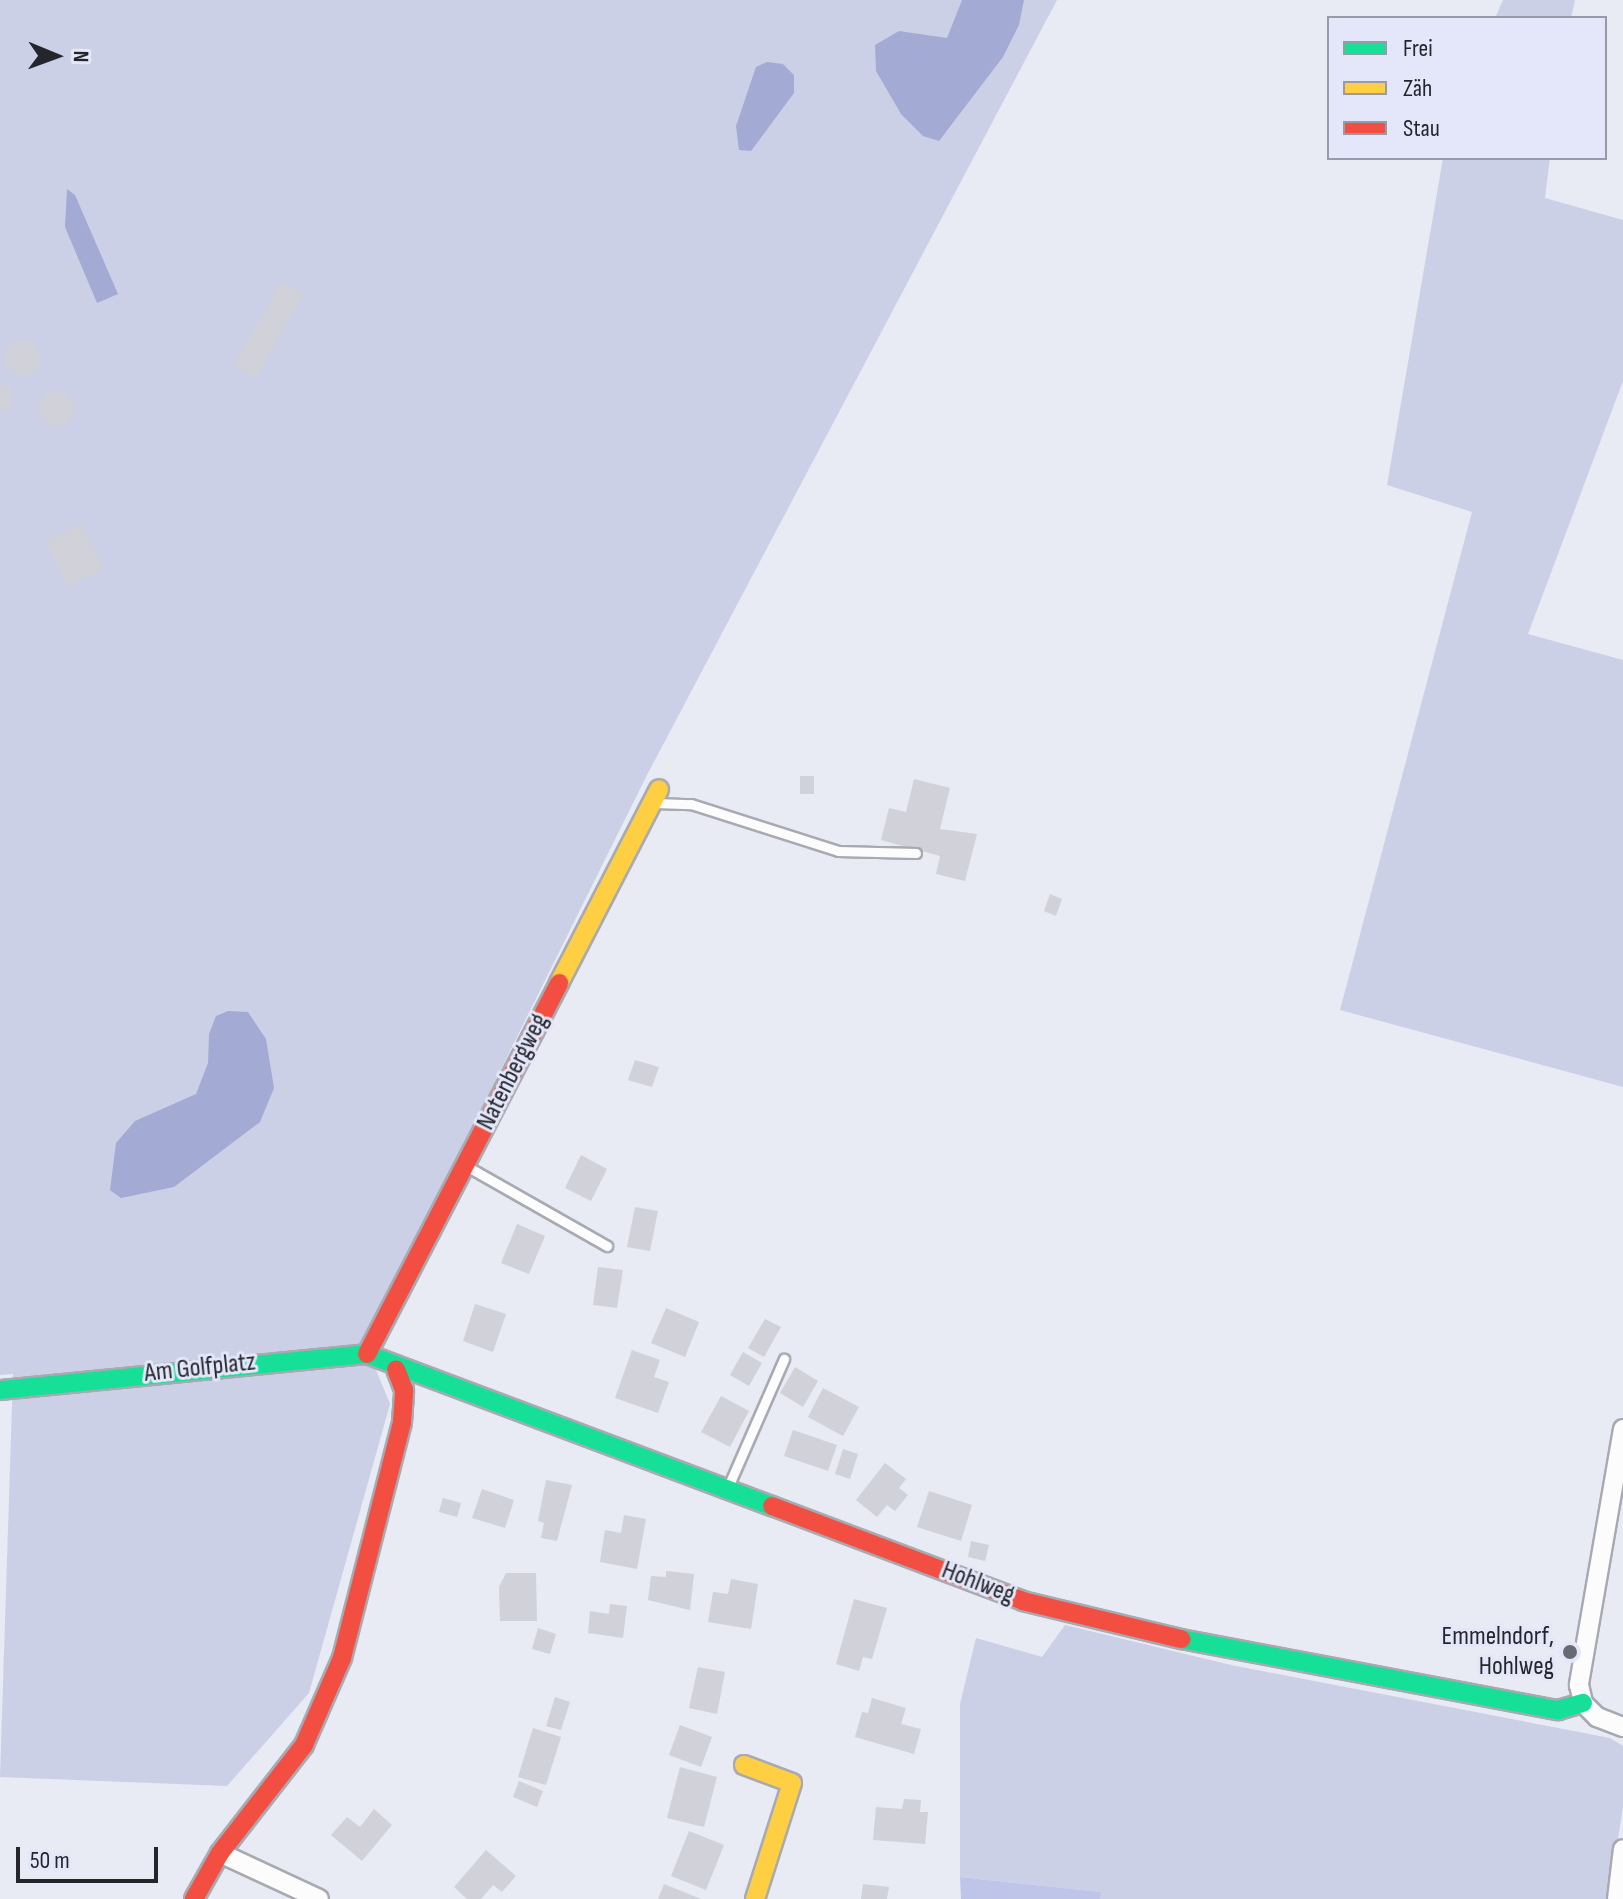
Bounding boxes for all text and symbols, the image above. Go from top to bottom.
north arrow [16,16,96,96]
legend [1327,16,1607,160]
text: Frei [1403,34,1433,63]
text: N [67,50,94,63]
text: Zäh [1403,74,1432,103]
text: Stau [1403,114,1440,143]
street label: Natenbergweg [470,1009,556,1135]
street label: Am Golfplatz [143,1347,257,1389]
street label: Hohlweg [937,1555,1019,1611]
place label: Emmelndorf, Hohlweg [1442,1621,1554,1682]
marker: Emmelndorf, Hohlweg [1561,1643,1579,1661]
scale bar [20,1831,162,1881]
text: 50 m [30,1846,70,1875]

